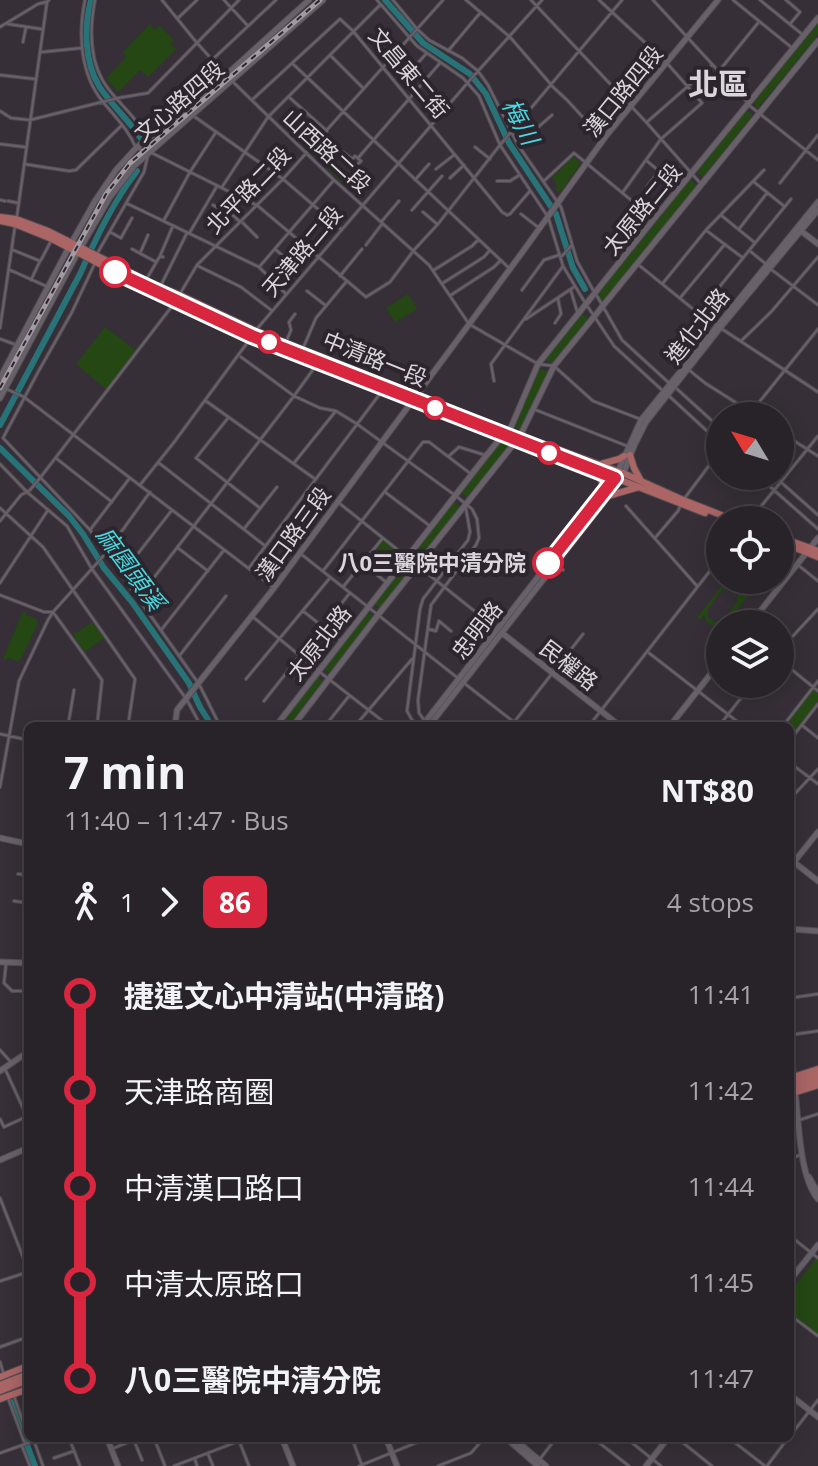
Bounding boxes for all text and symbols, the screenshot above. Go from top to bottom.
street label: 文昌東二街 [363,21,457,124]
street label: 漢口路四段 [576,38,668,143]
street label: 文心路四段 [127,53,230,148]
district label: 北區 [688,63,748,104]
water label: 梅川 [495,92,549,153]
street label: 山西路二段 [277,102,378,199]
street label: 北平路二段 [198,139,296,239]
street label: 太原路二段 [595,156,687,261]
street label: 天津路二段 [254,199,348,302]
unlabelled marker [100,257,130,287]
street label: 進化北路 [657,281,735,369]
street label: 中清路一段 [319,324,432,393]
unlabelled marker [258,331,280,353]
unlabelled marker [424,397,446,419]
north arrow [706,402,794,490]
map controls [706,402,794,698]
unlabelled marker [538,442,560,464]
street label: 漢口路三段 [248,480,337,587]
button: locate [706,506,794,594]
water label: 麻園頭溪 [90,520,175,619]
place label: 八0三醫院中清分院 [337,547,526,577]
marker: 八0三醫院中清分院 [533,548,563,578]
street label: 忠明路 [444,594,508,665]
street label: 太原北路 [279,598,357,686]
button: layers [706,610,794,698]
street label: 民權路 [534,632,605,696]
text: 7 min [64,742,186,802]
text: NT$80 [661,770,754,811]
text: 11:40 – 11:47 · Bus [64,802,289,838]
icon: walk [64,880,108,924]
icon: forward [147,880,191,924]
text: 86 [219,883,251,921]
text: 1 [120,884,135,920]
text: 4 stops [667,884,754,920]
text: 捷運文心中清站(中清路) [124,975,444,1016]
text: 11:41 [688,976,754,1012]
text: 天津路商圈 [124,1071,274,1112]
text: 11:42 [688,1072,754,1108]
text: 中清漢口路口 [124,1167,304,1208]
text: 11:44 [688,1168,754,1204]
text: 中清太原路口 [124,1263,304,1304]
text: 11:45 [688,1264,754,1300]
text: 八0三醫院中清分院 [124,1359,381,1400]
text: 11:47 [688,1360,754,1396]

